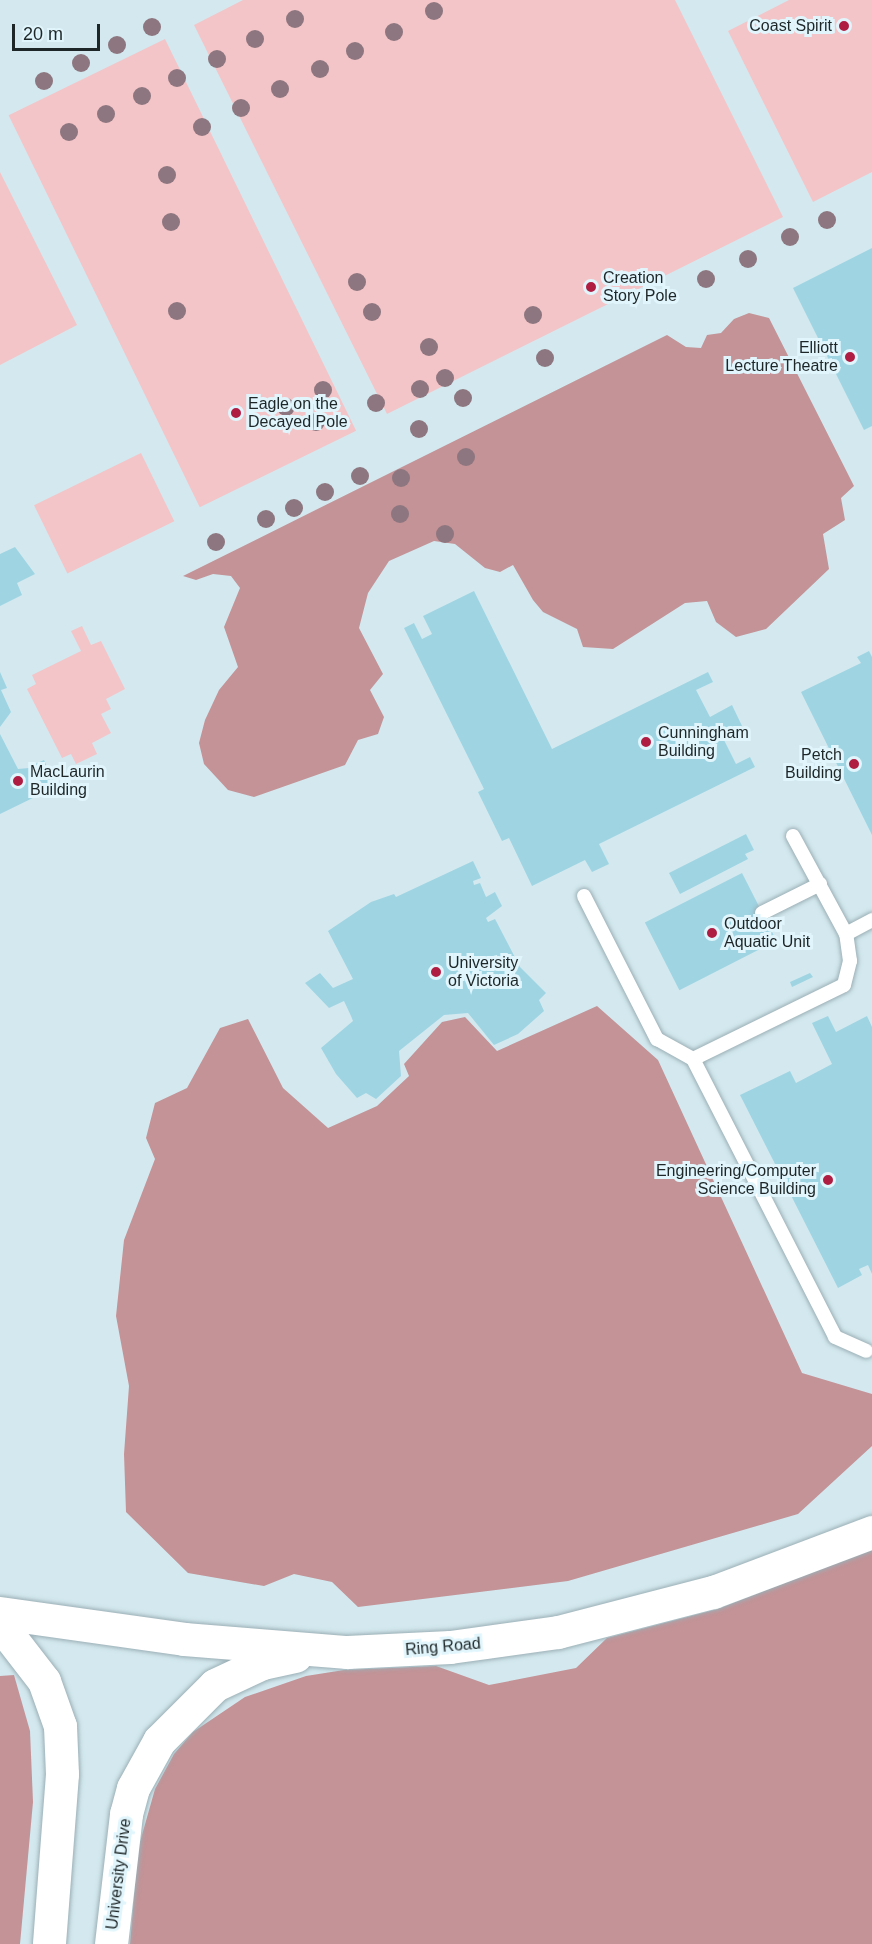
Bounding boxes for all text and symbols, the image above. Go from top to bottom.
scale bar [15,12,104,50]
place label: Coast Spirit [749,16,832,36]
marker: Coast Spirit [837,19,851,33]
text: 20 m [23,24,63,44]
place label: Creation Story Pole [603,268,677,306]
marker: Creation Story Pole [584,280,598,294]
place label: Elliott Lecture Theatre [725,338,838,376]
marker: Elliott Lecture Theatre [843,350,857,364]
place label: Eagle on the Decayed Pole [248,394,348,432]
marker: Eagle on the Decayed Pole [229,406,243,420]
place label: Cunningham Building [658,723,749,761]
marker: Cunningham Building [639,735,653,749]
place label: Petch Building [785,745,842,783]
marker: Petch Building [847,757,861,771]
place label: MacLaurin Building [30,762,105,800]
marker: MacLaurin Building [11,774,25,788]
place label: Outdoor Aquatic Unit [724,914,810,952]
marker: Outdoor Aquatic Unit [705,926,719,940]
place label: University of Victoria [448,953,519,991]
marker: University of Victoria [429,965,443,979]
place label: Engineering/Computer Science Building [656,1161,816,1199]
marker: Engineering/Computer Science Building [821,1173,835,1187]
street label: Ring Road [405,1634,481,1660]
street label: University Drive [103,1817,135,1931]

